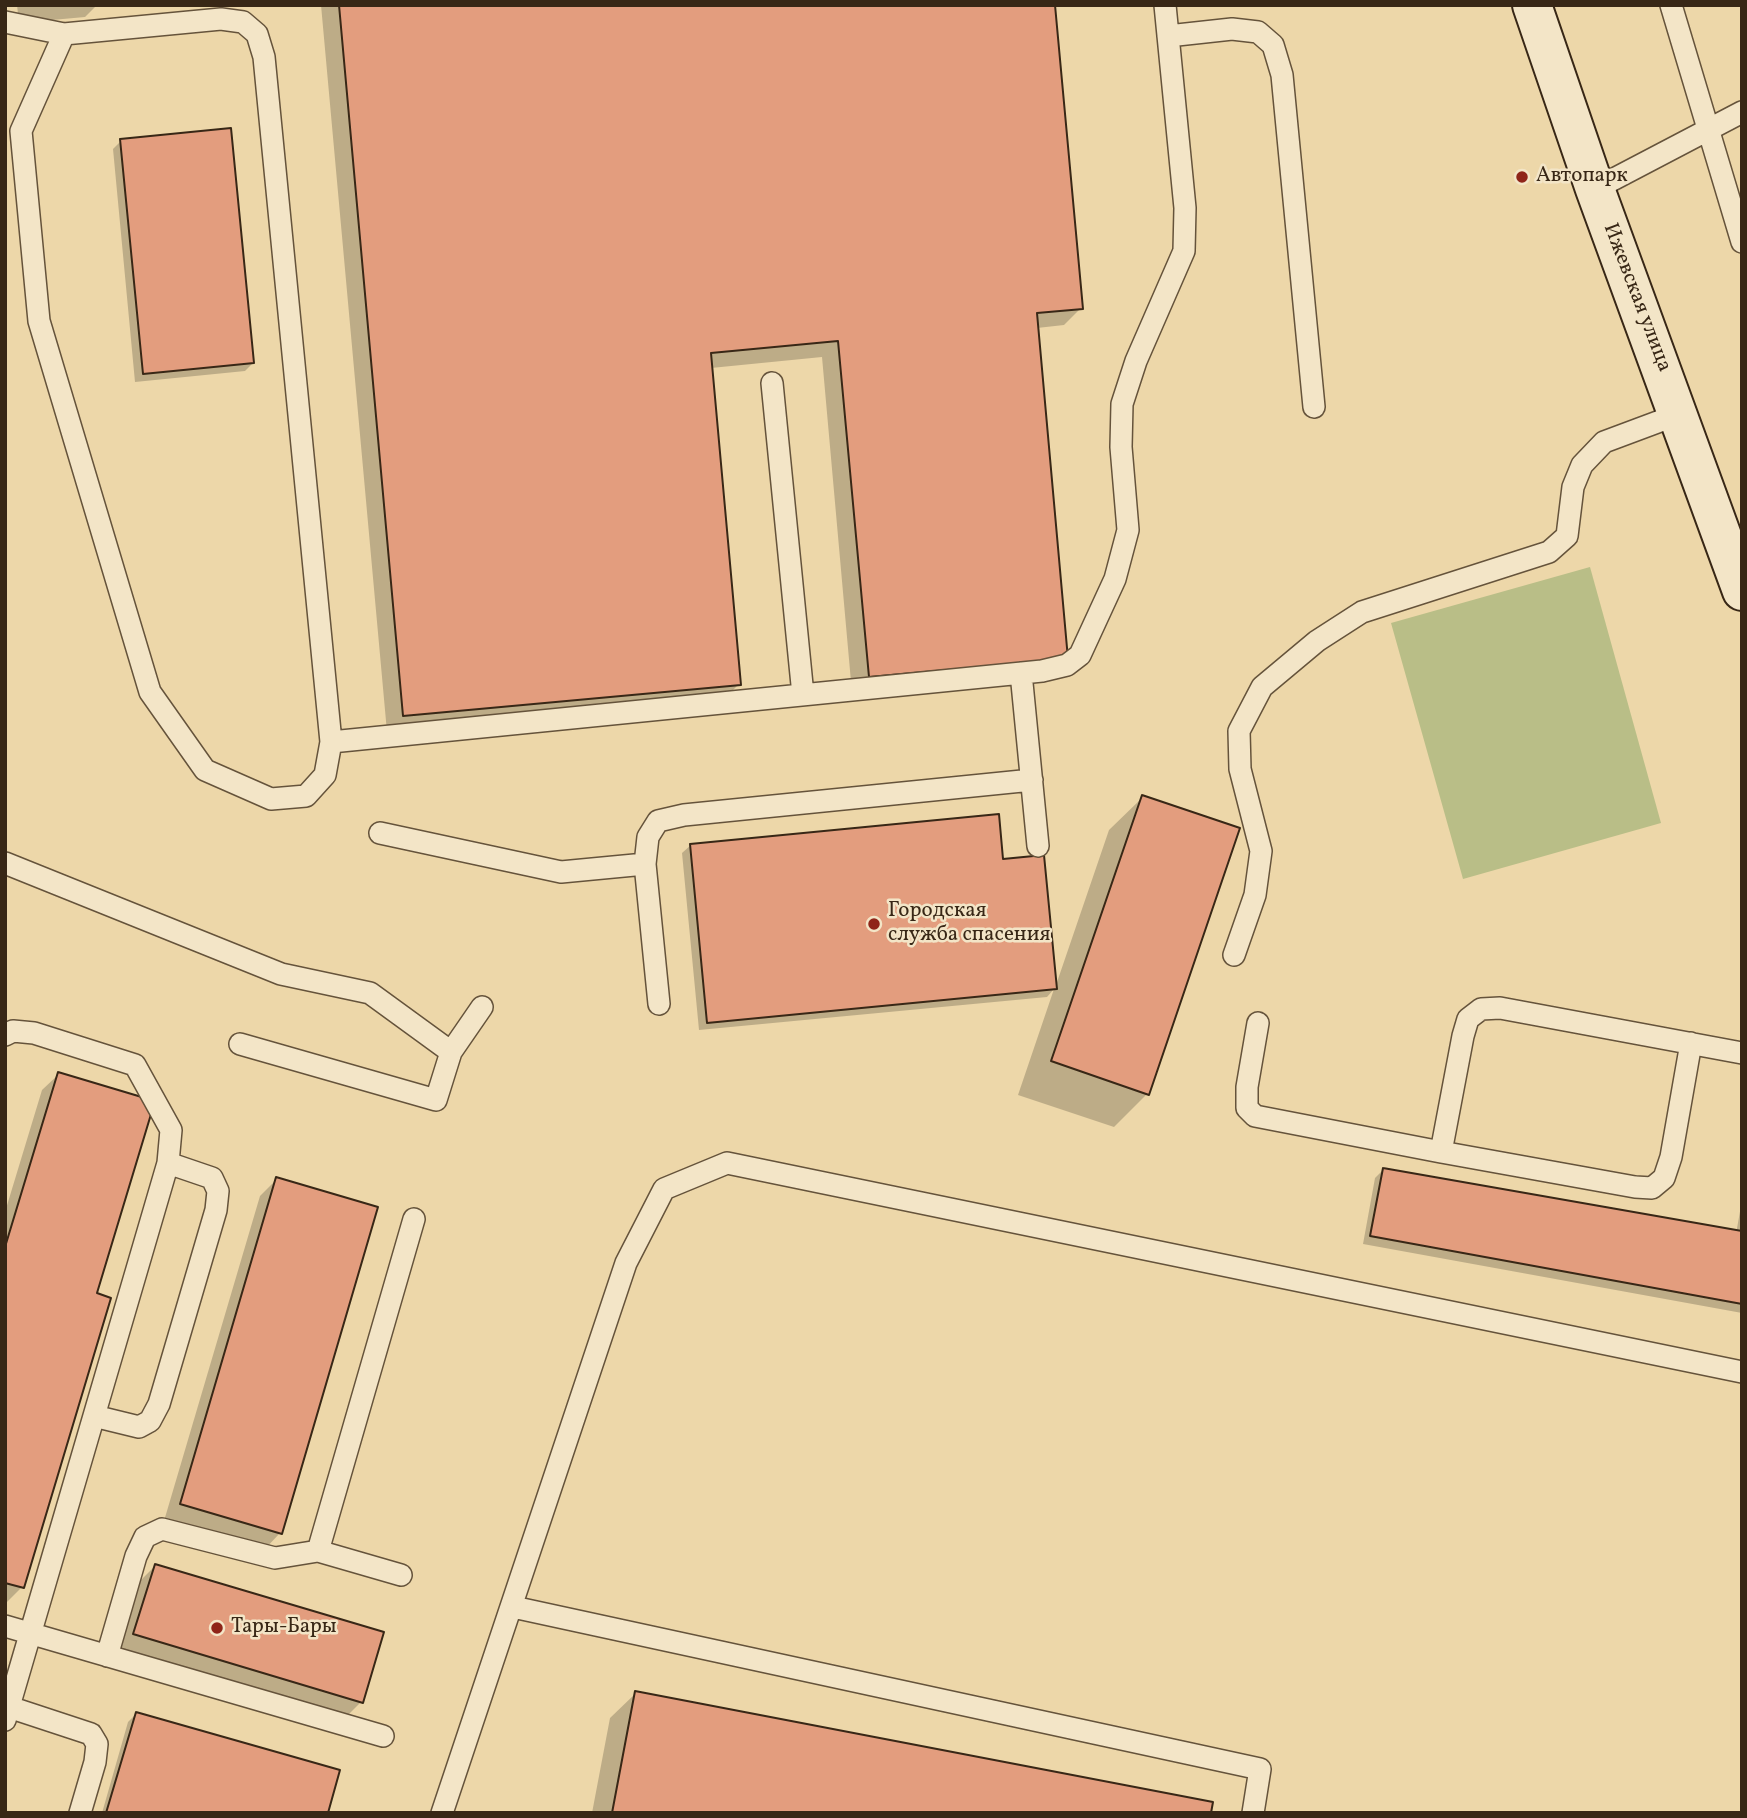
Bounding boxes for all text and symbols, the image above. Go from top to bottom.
place label: Автопарк [1536,164,1628,190]
marker: Автопарк [1514,169,1530,185]
street label: Ижевская улица [1596,220,1676,376]
place label: Городская служба спасения [888,899,1050,949]
marker: Городская служба спасения [866,916,882,932]
place label: Тары-Бары [231,1615,337,1641]
marker: Тары-Бары [209,1620,225,1636]

